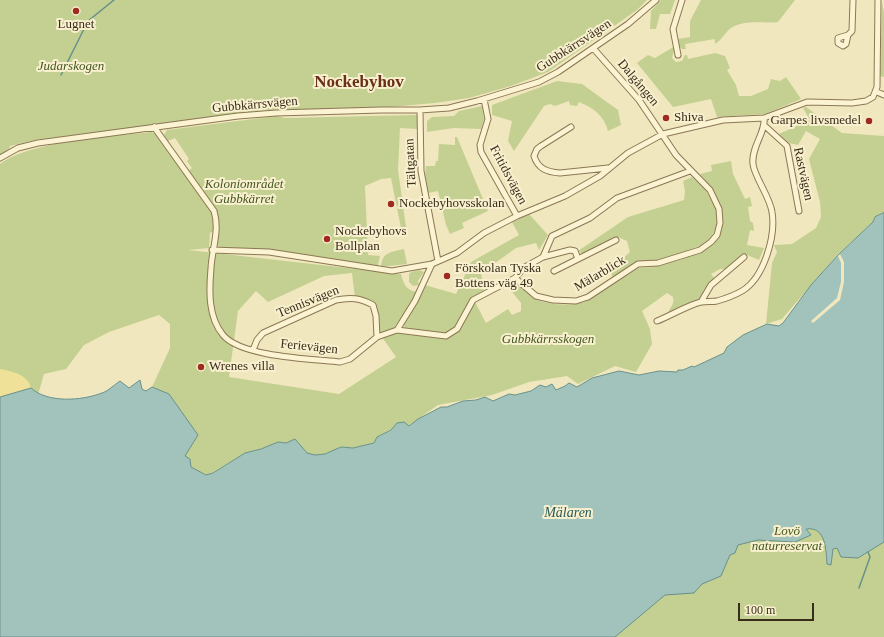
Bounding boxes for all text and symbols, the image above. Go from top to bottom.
marker: Lugnet [71,6,81,16]
street label: Gubbkärrsvägen [534,16,614,76]
place label: Lugnet [58,17,94,33]
street label: Dalgången [614,56,662,110]
park label: Judarskogen [38,59,104,75]
district label: Nockebyhov [314,73,404,93]
street label: Gubbkärrsvägen [212,93,298,117]
place label: Shiva [674,110,704,126]
marker: Shiva [661,113,671,123]
place label: Garpes livsmedel [770,113,861,129]
marker: Garpes livsmedel [864,116,874,126]
street label: Tältgatan [402,138,420,188]
street label: Fritidsvägen [486,143,530,207]
street label: Rastvägen [790,146,816,202]
park label: Koloniområdet Gubbkärret [205,177,283,208]
place label: Nockebyhovsskolan [399,196,504,212]
marker: Nockebyhovsskolan [386,199,396,209]
place label: Nockebyhovs Bollplan [335,224,406,255]
marker: Nockebyhovs Bollplan [322,234,332,244]
street label: Mälarblick [572,253,628,295]
place label: Förskolan Tyska Bottens väg 49 [455,261,541,292]
marker: Förskolan Tyska Bottens väg 49 [442,271,452,281]
street label: Tennisvägen [275,282,341,322]
park label: Gubbkärrsskogen [502,332,594,348]
street label: Ferievägen [279,336,339,358]
place label: Wrenes villa [209,359,275,375]
marker: Wrenes villa [196,362,206,372]
water label: Mälaren [544,505,592,521]
park label: Lovö naturreservat [752,524,822,555]
scale bar [740,595,816,621]
text: 100 m [745,603,775,617]

